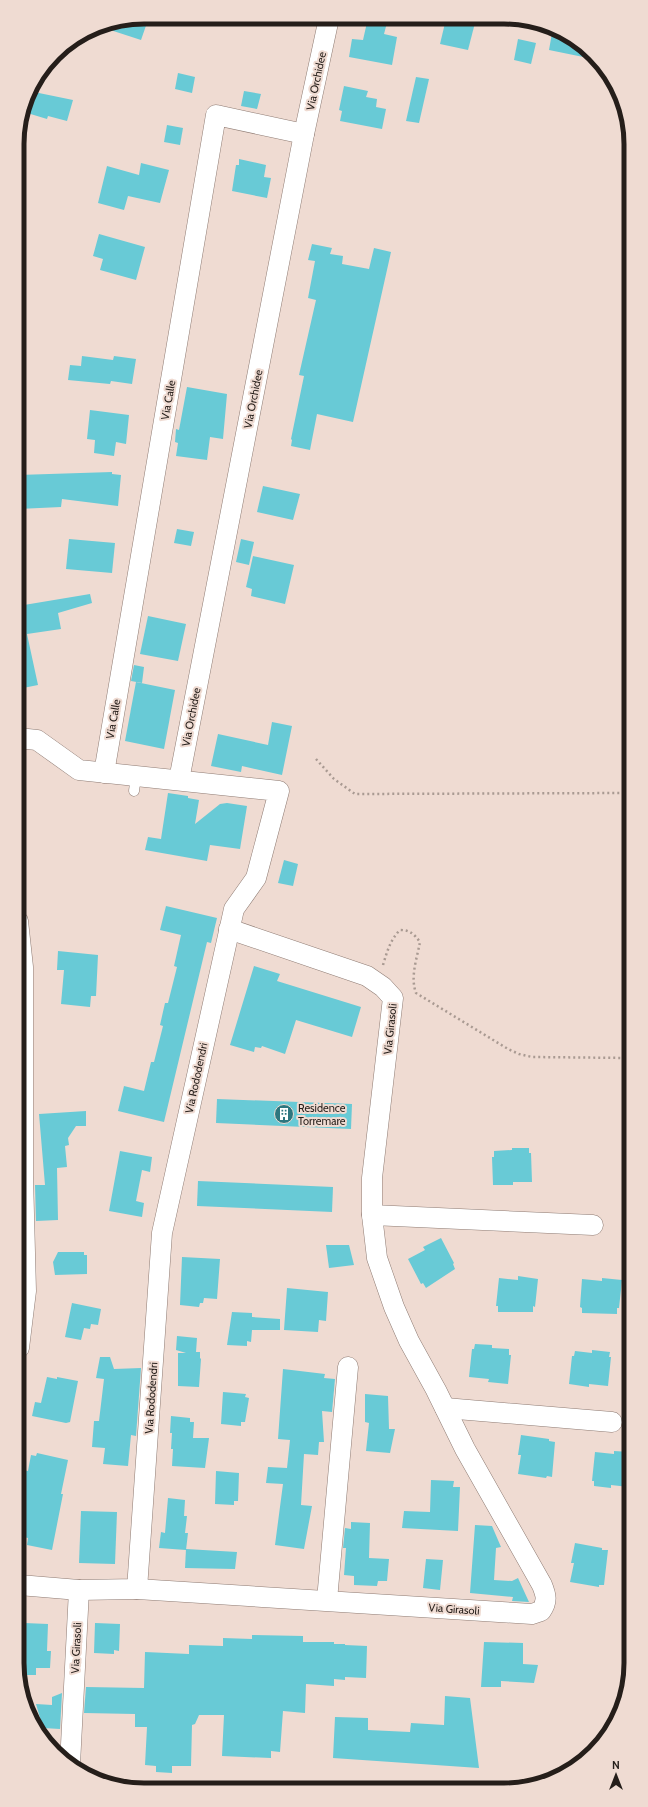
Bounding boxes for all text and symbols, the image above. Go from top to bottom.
street label: Via Orchidee [303,50,329,112]
street label: Via Orchidee [240,368,266,430]
street label: Via Calle [158,379,178,421]
street label: Via Orchidee [178,686,204,748]
street label: Via Calle [103,698,123,740]
street label: Via Girasoli [380,1003,400,1055]
street label: Via Rododendri [182,1041,210,1115]
place label: Residence Torremare [298,1101,346,1128]
building icon: Residence Torremare [273,1103,295,1125]
street label: Via Rododendri [142,1362,160,1434]
street label: Via Girasoli [428,1600,480,1618]
street label: Via Girasoli [68,1622,84,1674]
north arrow [596,1755,636,1795]
text: N [612,1758,620,1772]

